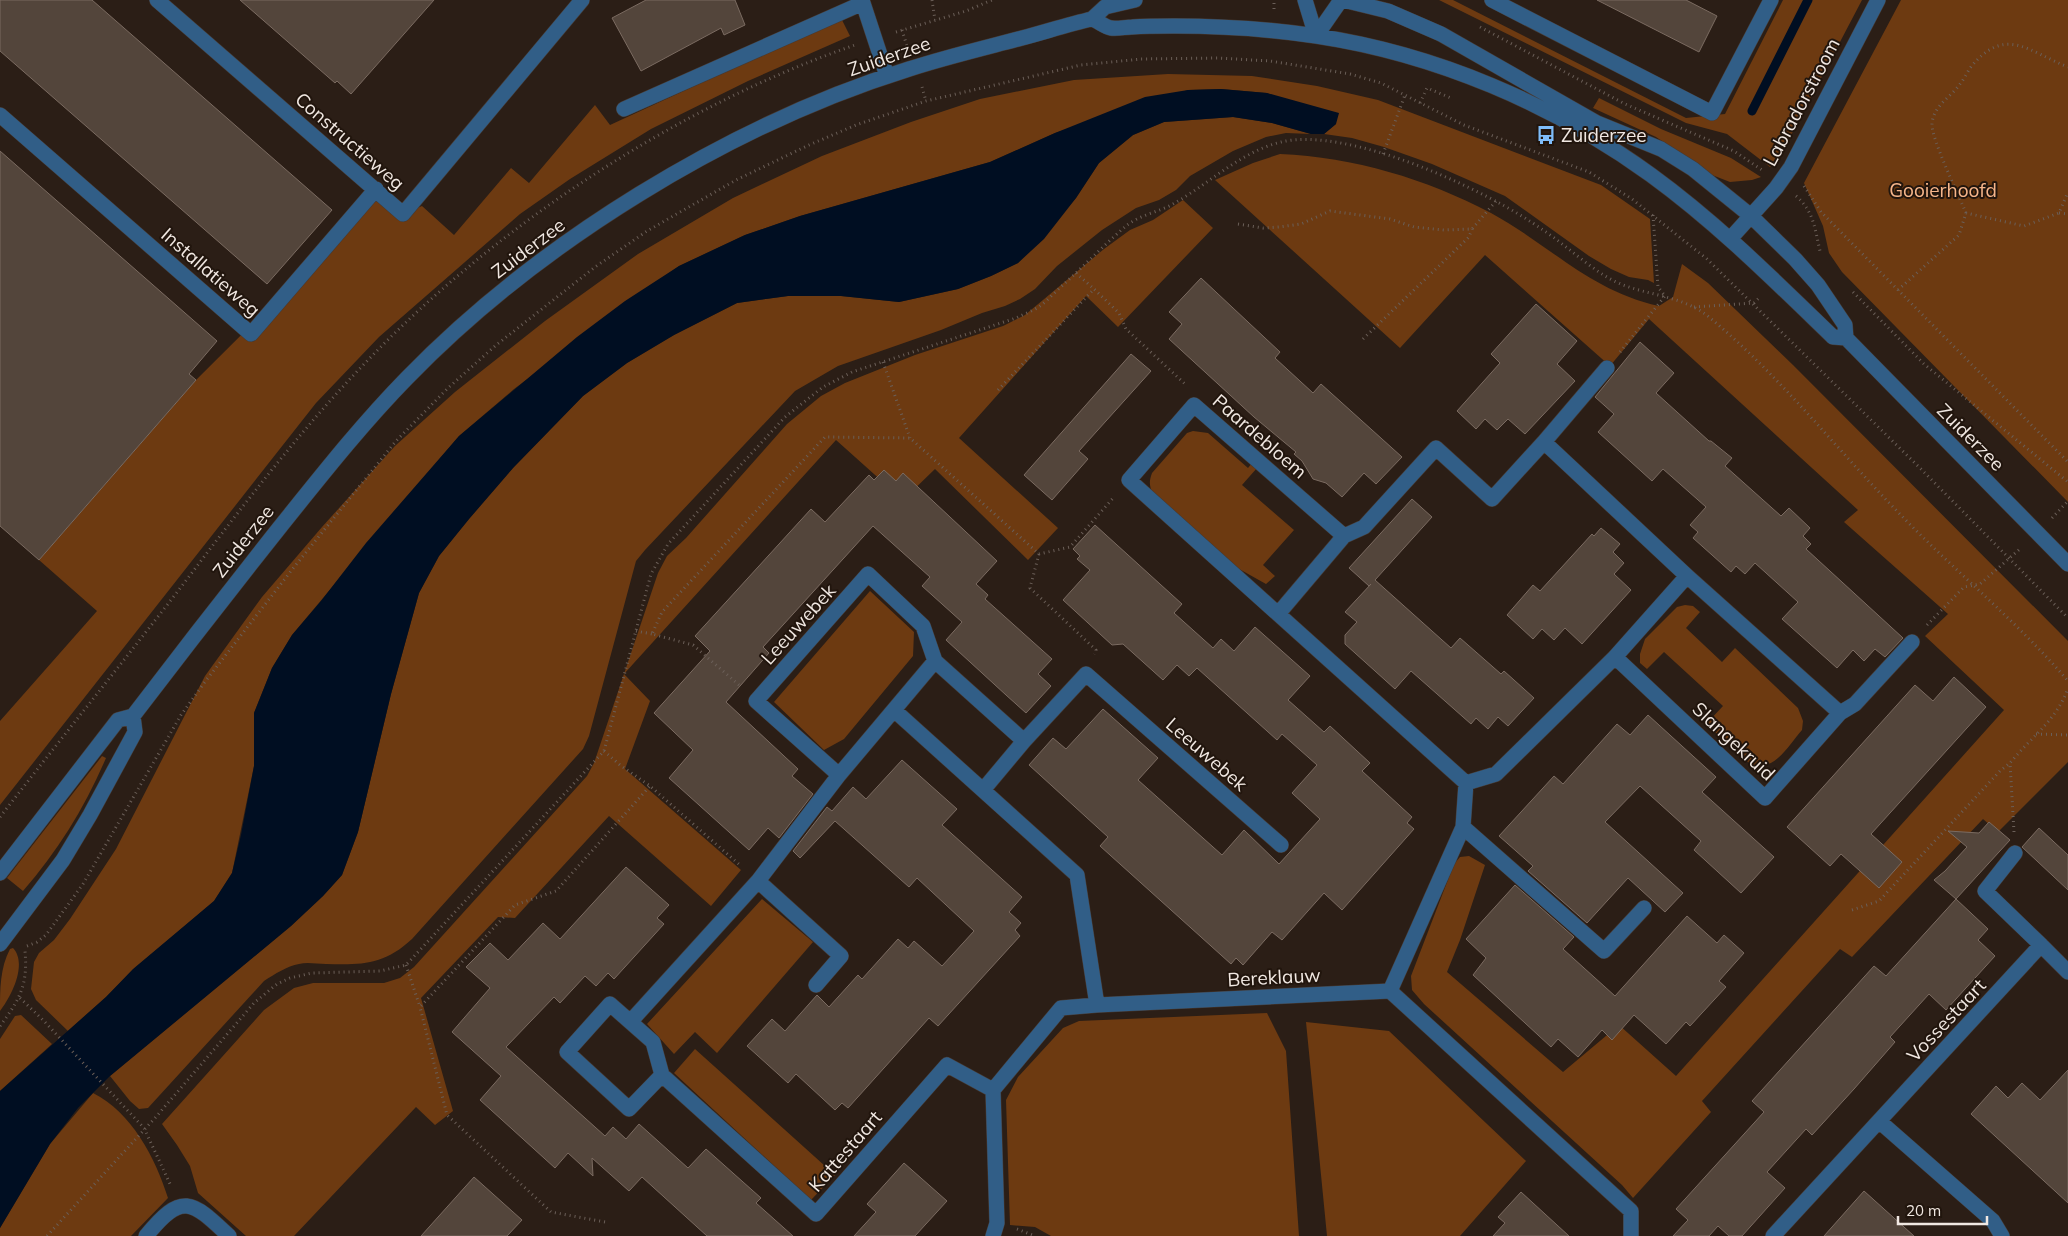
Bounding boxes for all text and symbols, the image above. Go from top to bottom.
street label: Zuiderzee [845,31,933,81]
street label: Labradorstroom [1757,34,1845,170]
street label: Constructieweg [290,87,410,195]
place label: Zuiderzee [1561,123,1647,147]
bus stop icon: Zuiderzee [1535,124,1557,146]
park label: Gooierhoofd [1889,178,1997,202]
street label: Zuiderzee [487,213,569,283]
street label: Installatieweg [157,222,265,322]
street label: Paardebloem [1208,389,1312,483]
street label: Zuiderzee [1932,398,2010,476]
street label: Zuiderzee [207,500,279,582]
street label: Leeuwebek [756,579,841,669]
street label: Slangekruid [1688,697,1780,785]
street label: Leeuwebek [1161,712,1253,796]
street label: Bereklauw [1227,963,1321,991]
street label: Vossestaart [1901,973,1991,1067]
street label: Kattestaart [803,1105,887,1196]
scale bar [1898,1194,1987,1226]
text: 20 m [1906,1201,1941,1220]

